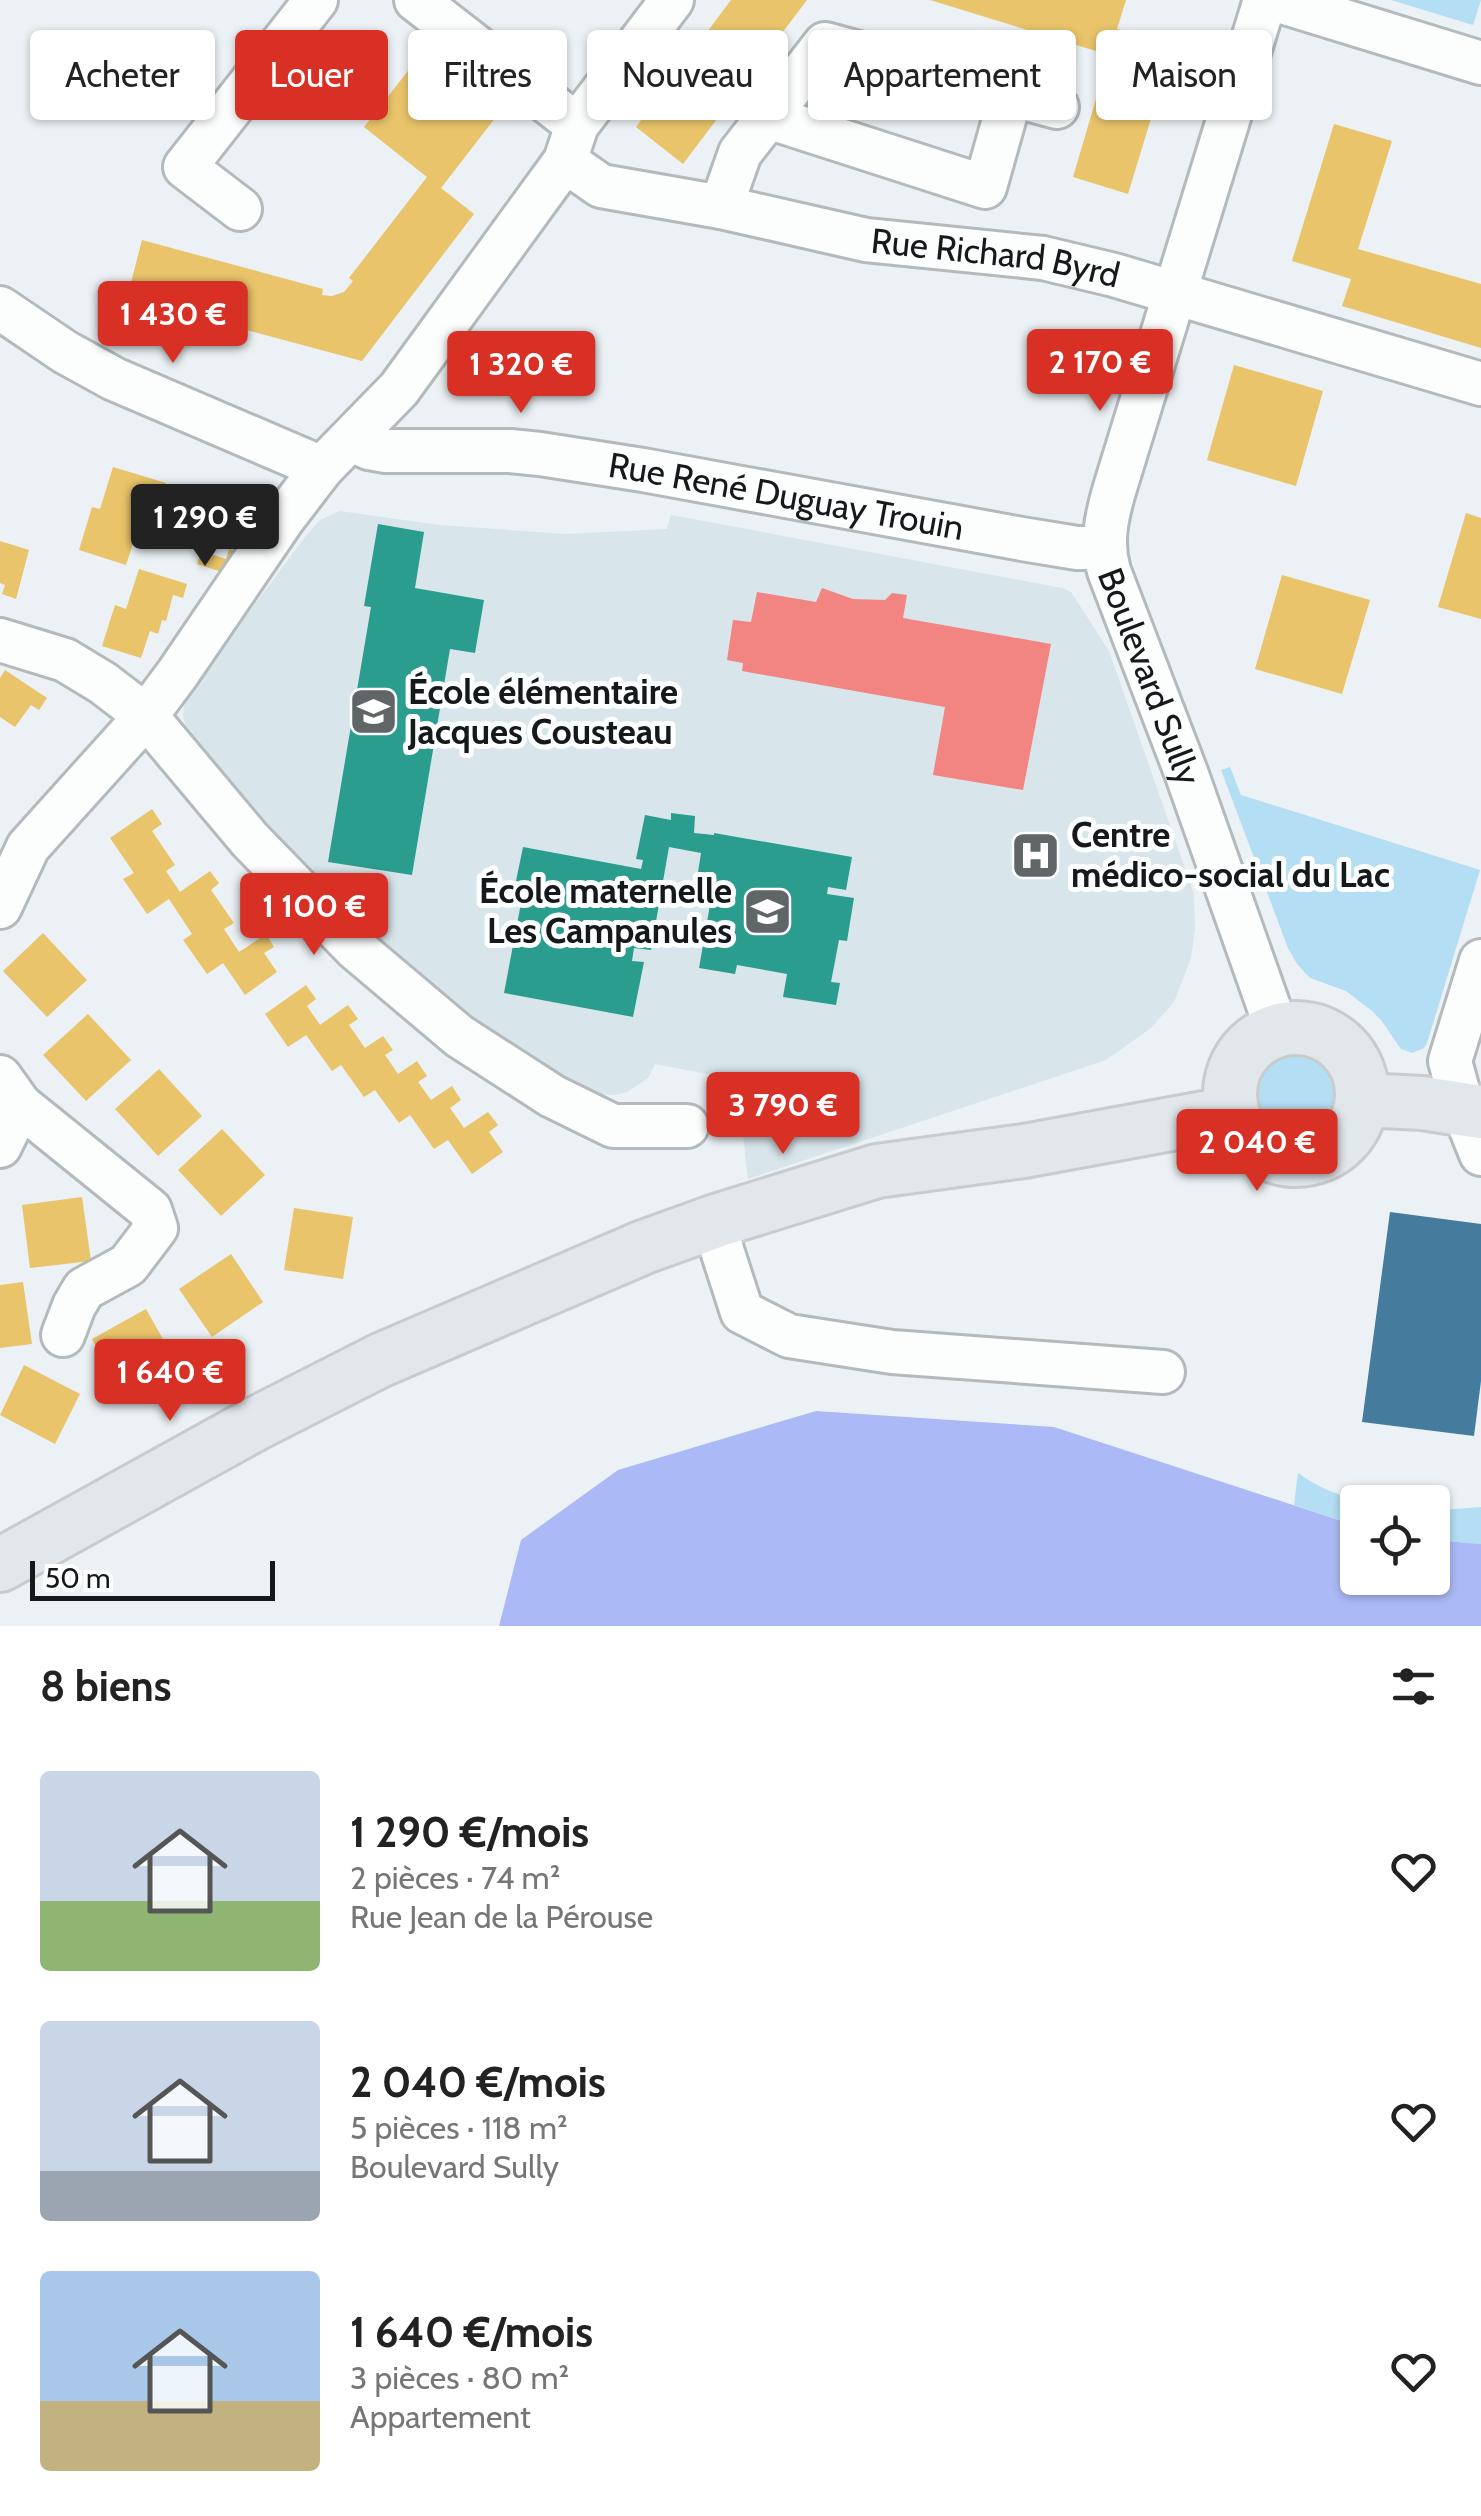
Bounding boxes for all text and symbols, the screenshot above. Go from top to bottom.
chip: Acheter [30,30,215,120]
chip: Louer [235,30,388,120]
chip: Filtres [408,30,567,120]
chip: Nouveau [587,30,788,120]
chip: Appartement [808,30,1076,120]
chip: Maison [1096,30,1272,120]
street label: Rue Richard Byrd [869,219,1124,297]
pin: 1 430 € [81,281,265,366]
text: 1 430 € [120,294,226,333]
pin: 2 170 € [1008,329,1192,414]
pin: 1 320 € [429,331,613,416]
text: 2 170 € [1049,342,1151,381]
text: 1 320 € [469,344,573,383]
street label: Rue René Duguay Trouin [606,443,967,549]
pin: 1 290 € [113,484,297,569]
text: 1 290 € [153,497,257,536]
street label: Boulevard Sully [1089,562,1211,791]
place label: École élémentaire Jacques Cousteau [407,670,678,753]
school or university icon: École élémentaire Jacques Cousteau [347,686,399,738]
place label: Centre médico-social du Lac [1071,813,1390,896]
hospital icon: Centre médico-social du Lac [1010,829,1062,881]
place label: École maternelle Les Campanules [479,869,732,952]
pin: 1 100 € [222,873,406,958]
school or university icon: École maternelle Les Campanules [741,885,793,937]
text: 1 100 € [262,886,366,925]
pin: 3 790 € [691,1072,875,1157]
text: 3 790 € [728,1085,838,1124]
pin: 2 040 € [1165,1109,1349,1194]
text: 2 040 € [1199,1122,1315,1161]
pin: 1 640 € [78,1339,262,1424]
text: 1 640 € [116,1352,224,1391]
map controls [1340,1485,1450,1595]
button: locate [1340,1485,1450,1595]
scale bar [30,1556,275,1600]
text: 50 m [45,1561,111,1595]
icon: filters [1386,1659,1441,1714]
text: 8 biens [40,1660,171,1712]
text: 1 290 €/mois [350,1806,589,1858]
icon: home [120,1811,240,1931]
icon: heart [1386,1844,1441,1899]
text: 2 pièces · 74 m² [350,1858,560,1897]
text: Rue Jean de la Pérouse [350,1897,653,1936]
text: 2 040 €/mois [350,2056,606,2108]
icon: home [120,2061,240,2181]
icon: heart [1386,2094,1441,2149]
text: 5 pièces · 118 m² [350,2108,568,2147]
text: Boulevard Sully [350,2147,559,2186]
text: 1 640 €/mois [350,2306,593,2358]
icon: home [120,2311,240,2431]
icon: heart [1386,2344,1441,2399]
text: 3 pièces · 80 m² [350,2358,569,2397]
text: Appartement [350,2397,531,2436]

